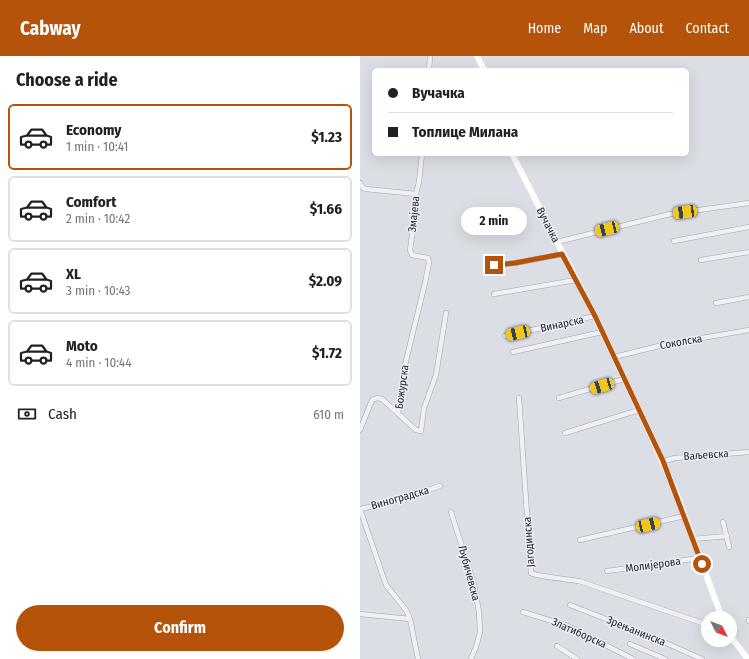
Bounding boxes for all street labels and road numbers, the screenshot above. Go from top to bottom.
street label: Змајева [406,195,422,233]
street label: Вучачка [534,205,562,245]
street label: Винарска [539,313,585,335]
street label: Соколска [659,332,703,352]
street label: Божурска [392,364,412,410]
street label: Ваљевска [683,447,729,463]
street label: Виноградска [370,484,430,512]
street label: Јагодинска [521,516,537,568]
street label: Љубичевска [455,544,483,602]
street label: Молијерова [625,555,681,575]
street label: Зрењанинска [605,613,667,649]
street label: Златиборска [549,615,609,651]

